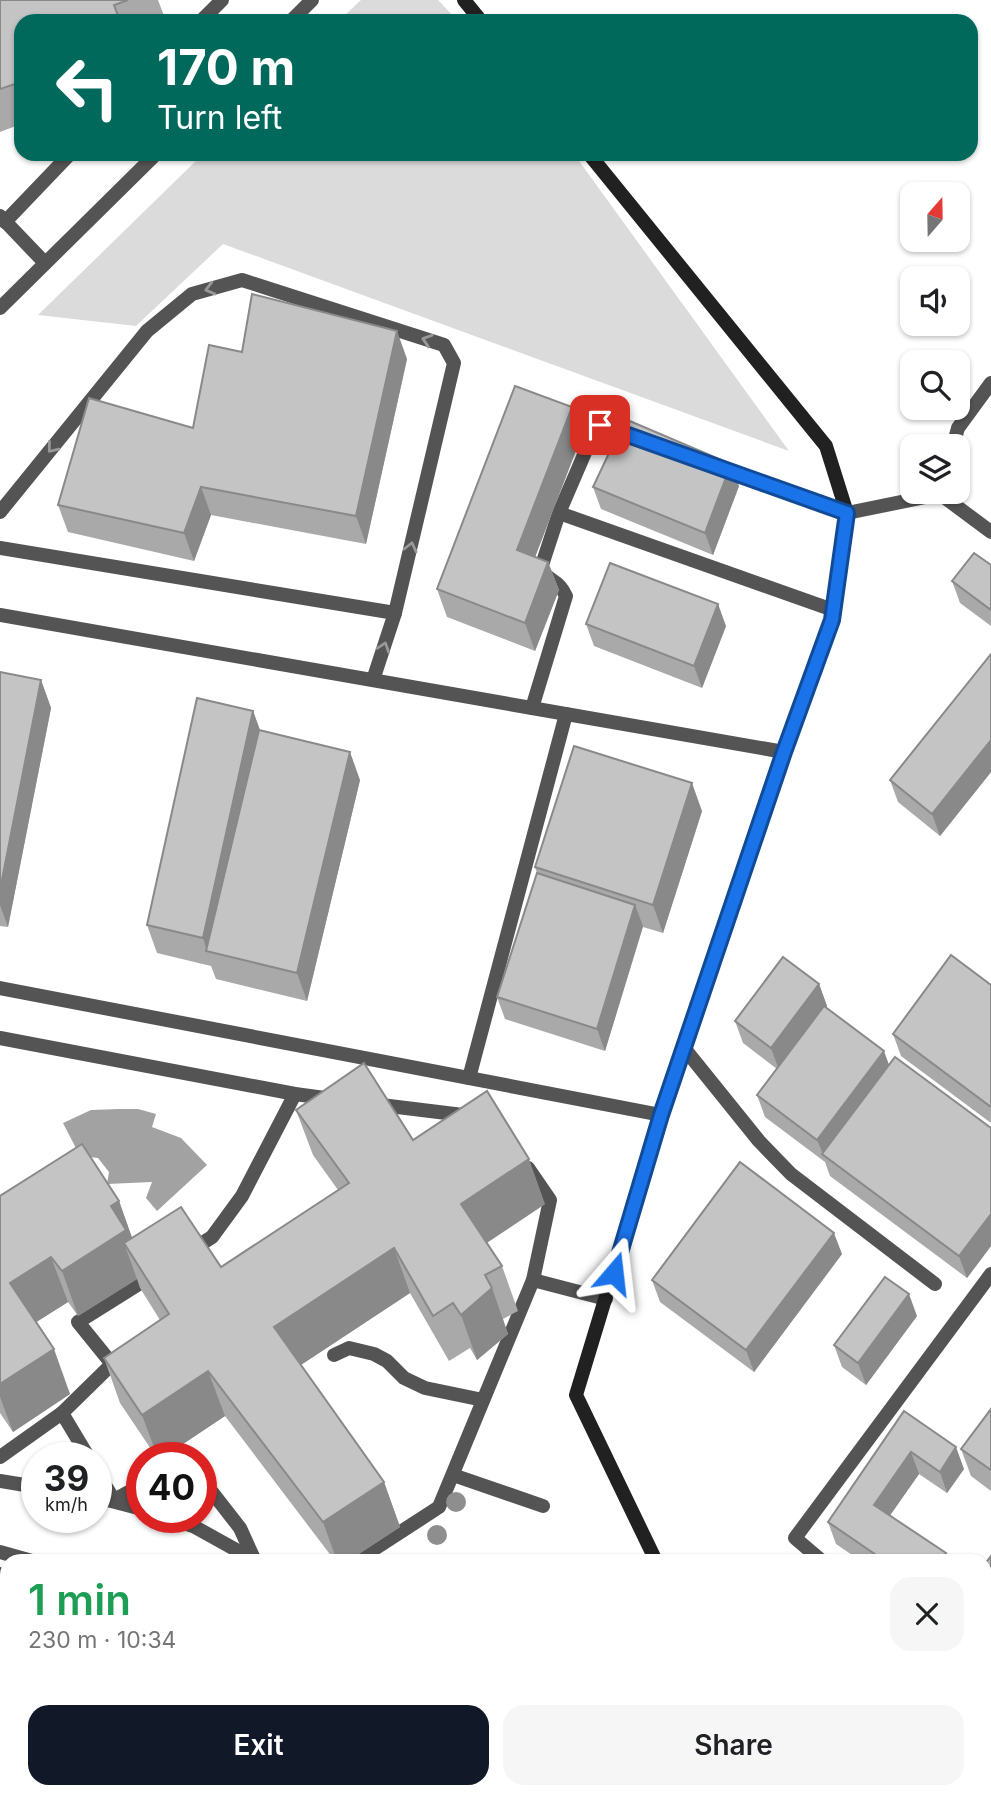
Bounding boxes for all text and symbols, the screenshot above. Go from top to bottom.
text: 170 m [157,38,295,97]
icon: left [42,42,133,133]
text: Turn left [157,98,282,137]
north arrow [900,182,970,252]
map controls [900,182,970,504]
button: sound [900,266,970,336]
one-way arrow [204,280,216,295]
one-way arrow [421,334,434,348]
button: search [900,350,970,420]
pin [570,395,630,455]
icon: arrive [581,406,619,444]
button: layers [900,434,970,504]
one-way arrow [48,440,61,452]
one-way arrow [403,541,417,553]
one-way arrow [376,641,390,653]
position arrow [577,1236,651,1310]
speed limit sign: 40 [126,1442,217,1533]
text: 39 [44,1457,89,1499]
text: km/h [45,1494,88,1515]
text: 1 min [28,1574,131,1625]
button: close [890,1577,964,1651]
text: 230 m · 10:34 [28,1626,176,1654]
button: Exit [28,1705,489,1785]
button: Share [503,1705,964,1785]

